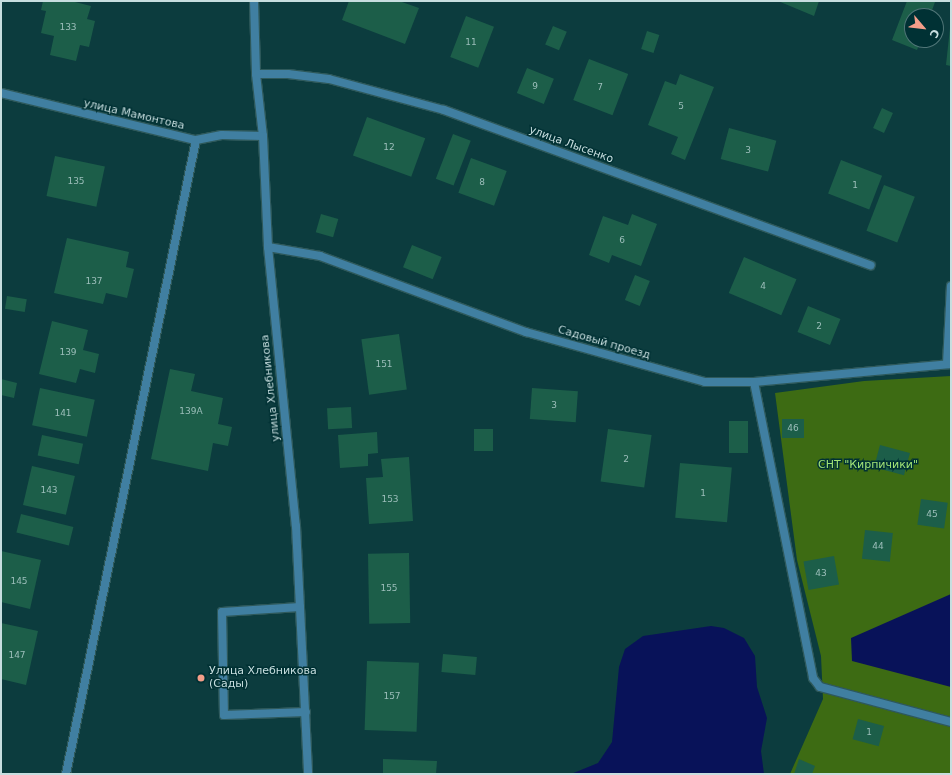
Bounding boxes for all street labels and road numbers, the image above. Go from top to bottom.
street label: улица Мамонтова [82,97,186,133]
street label: улица Лысенко [527,124,615,166]
street label: Садовый проезд [556,323,652,363]
street label: улица Хлебникова [259,334,283,442]

